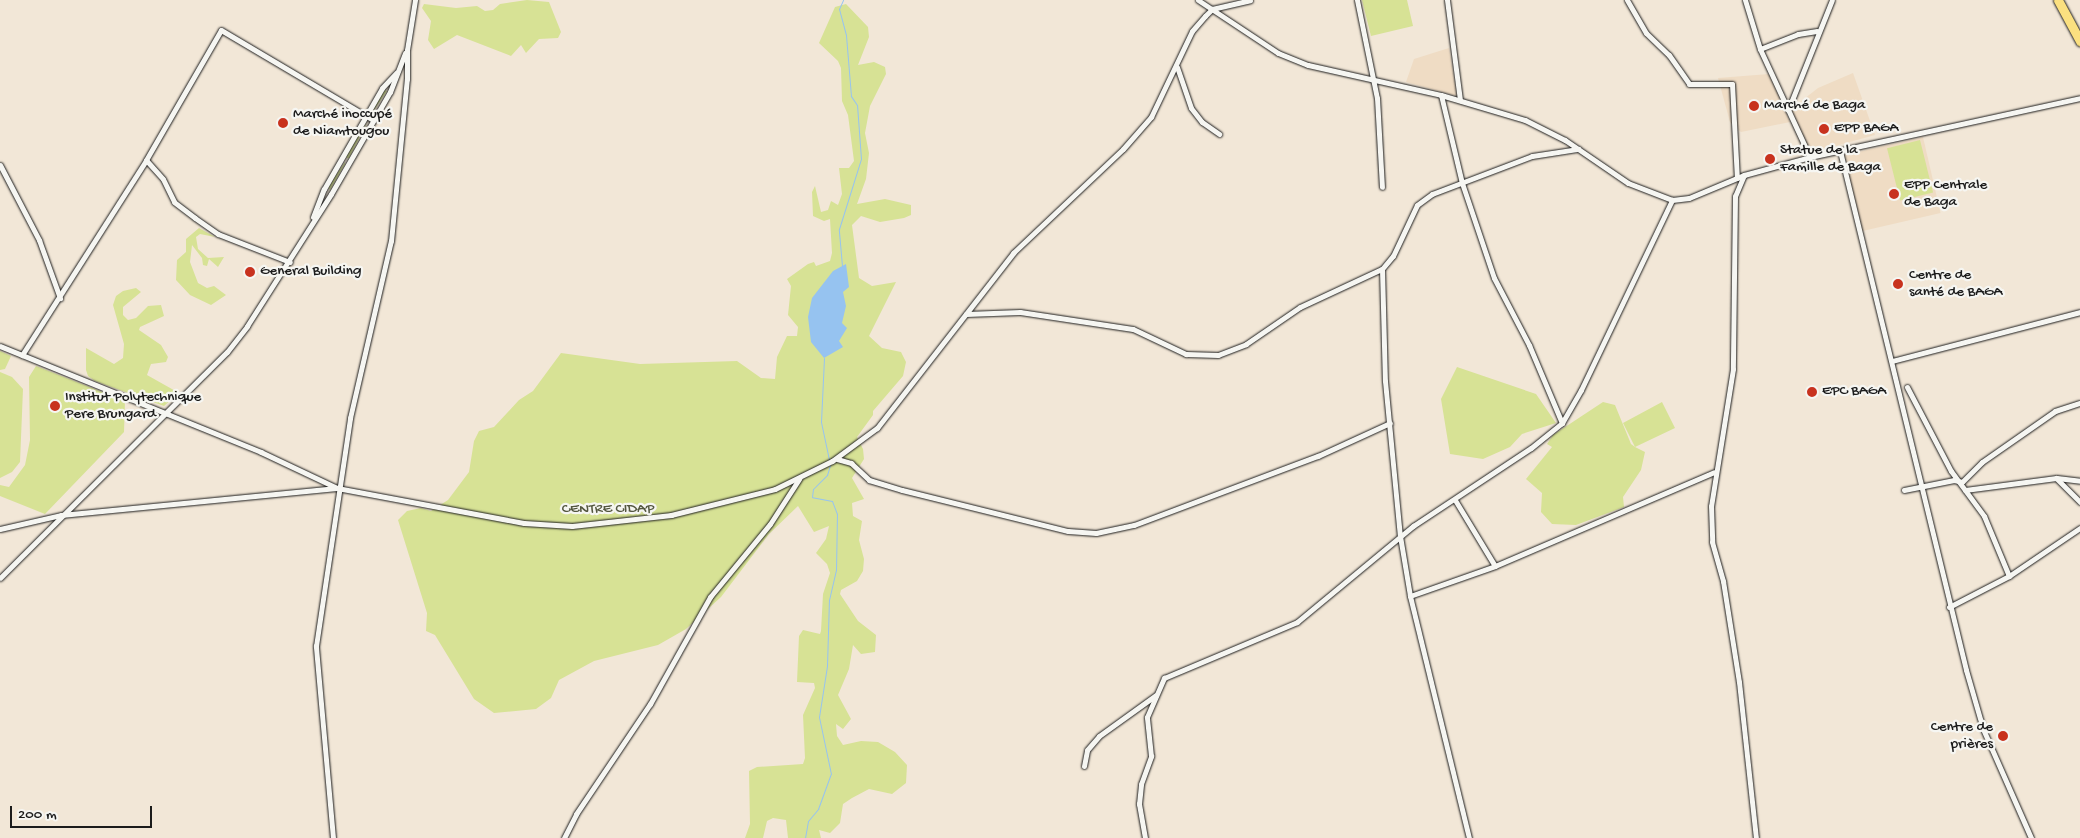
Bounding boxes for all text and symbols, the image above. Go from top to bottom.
place label: Marché de Baga [1764,97,1865,115]
marker: Marché de Baga [1748,100,1760,112]
place label: Marché inoccupé de Niamtougou [293,105,392,140]
marker: Marché inoccupé de Niamtougou [277,117,289,129]
place label: EPP BAGA [1834,120,1898,138]
marker: EPP BAGA [1818,123,1830,135]
place label: Statue de la Famille de Baga [1780,141,1881,176]
marker: Statue de la Famille de Baga [1764,153,1776,165]
place label: EPP Centrale de Baga [1904,176,1987,211]
marker: EPP Centrale de Baga [1888,188,1900,200]
place label: General Building [260,263,362,281]
marker: General Building [244,266,256,278]
place label: Centre de santé de BAGA [1909,266,2002,301]
marker: Centre de santé de BAGA [1891,277,1905,291]
place label: EPC BAGA [1822,383,1886,401]
marker: EPC BAGA [1806,386,1818,398]
place label: Institut Polytechnique Pere Brungard [65,388,201,423]
marker: Institut Polytechnique Pere Brungard [49,400,61,412]
park label: CENTRE CIDAP [562,501,654,519]
place label: Centre de prières [1931,718,1993,753]
marker: Centre de prières [1997,730,2009,742]
scale bar [12,796,155,828]
text: 200 m [18,806,57,824]

